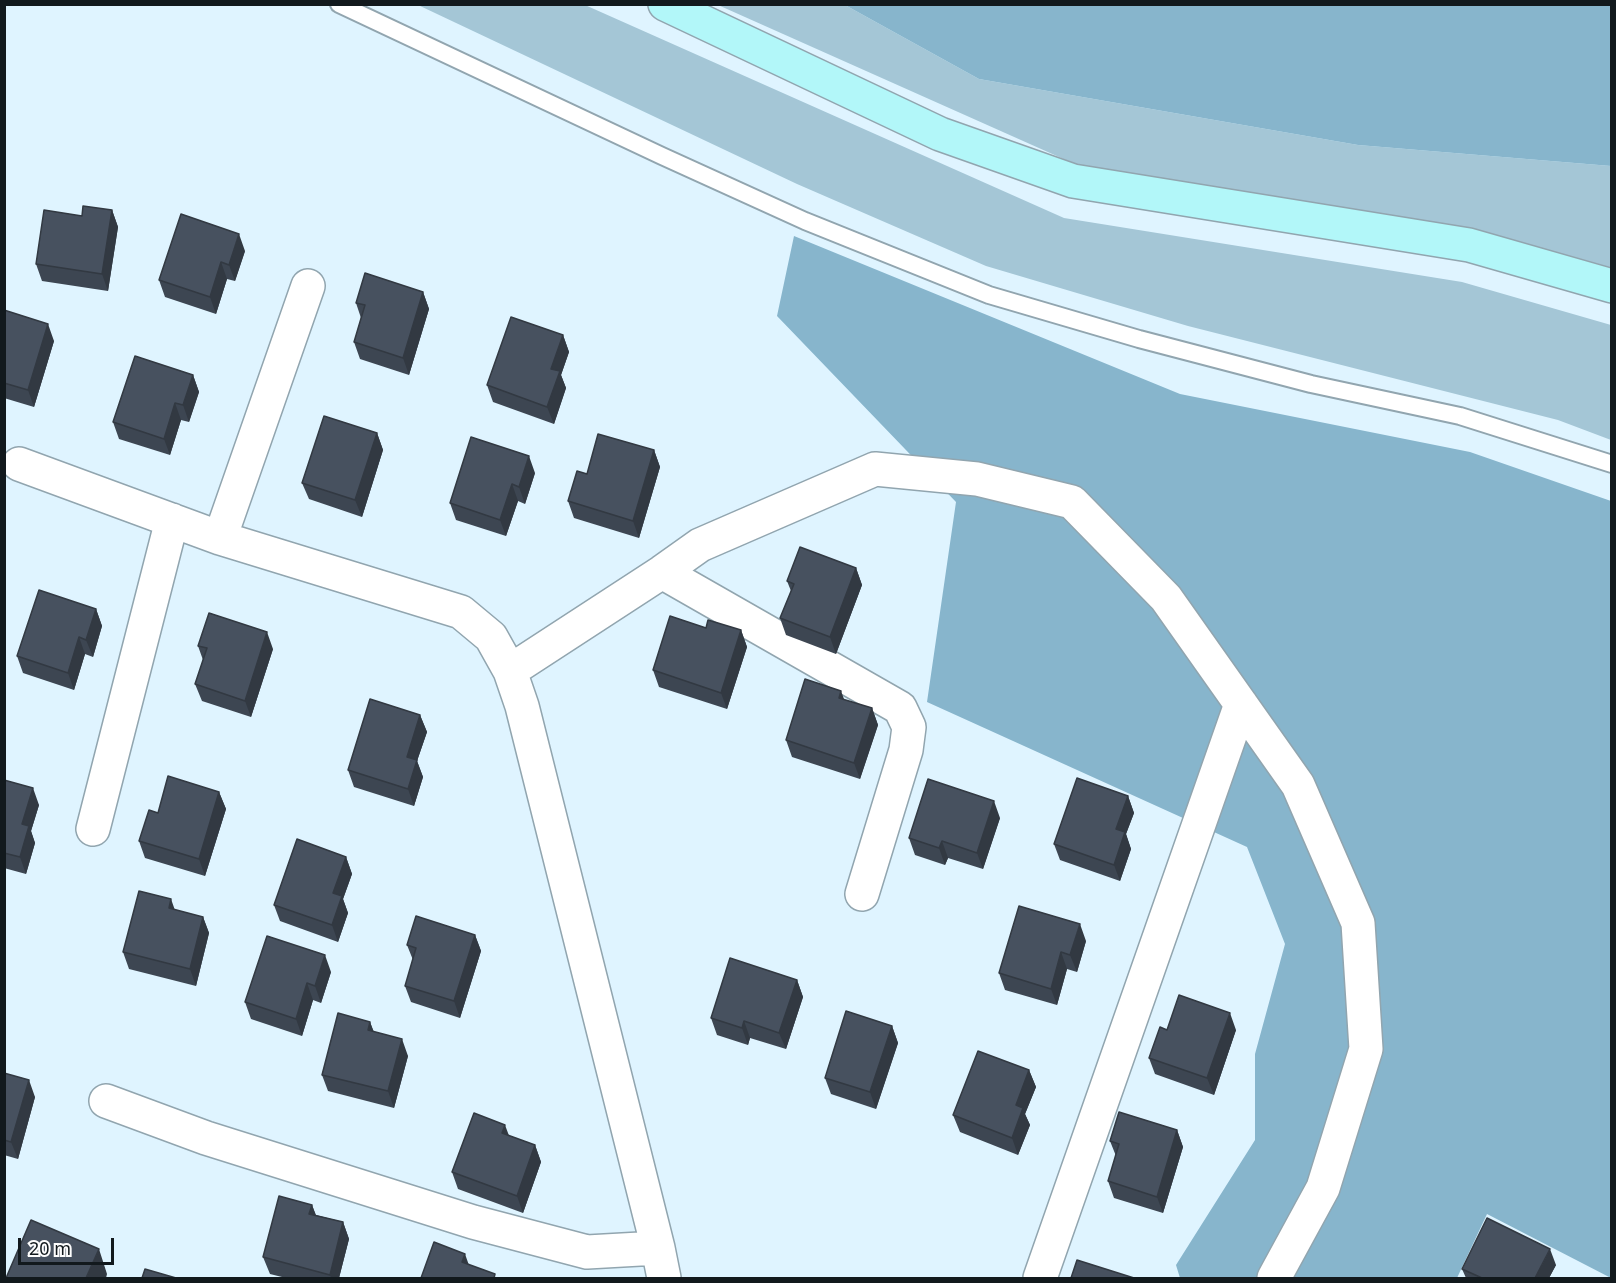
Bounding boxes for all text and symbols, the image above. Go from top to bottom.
scale bar [21,1226,117,1264]
text: 20 m [29,1236,71,1260]

